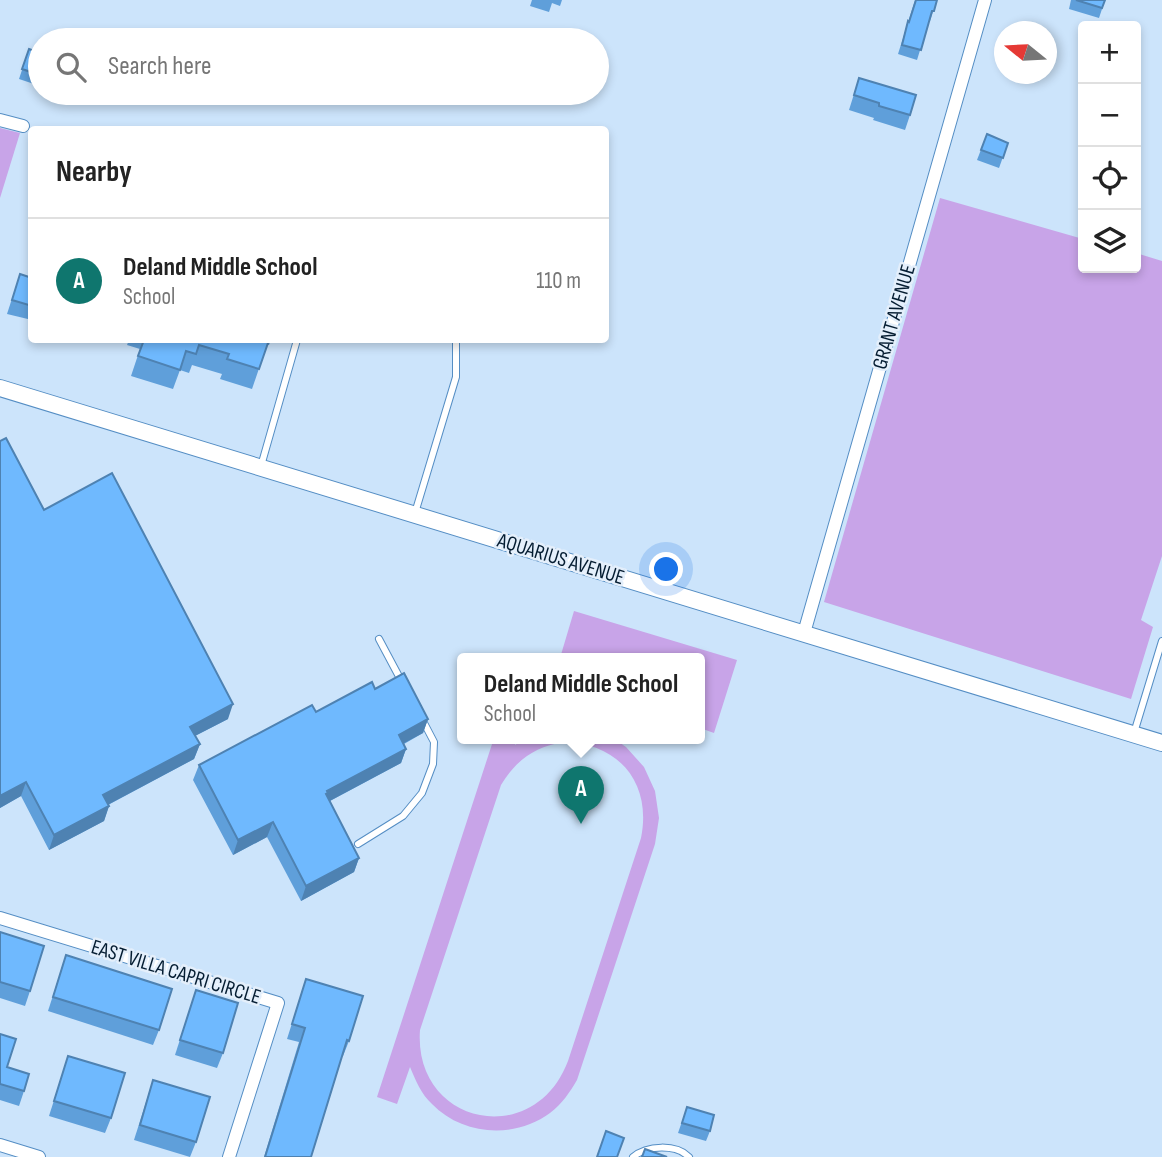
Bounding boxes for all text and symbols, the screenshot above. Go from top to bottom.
north arrow [994,21,1057,84]
map controls [1078,21,1141,273]
button: + [1078,21,1141,84]
search box [28,28,609,105]
icon: search [52,48,90,86]
text: Search here [108,51,211,82]
button: − [1078,84,1141,147]
button: locate [1078,147,1141,210]
text: Nearby [56,154,132,190]
button: layers [1078,210,1141,273]
text: Deland Middle School [123,252,317,283]
street label: GRANT AVENUE [867,262,921,372]
text: A [74,267,84,295]
text: 110 m [536,267,581,295]
text: School [123,283,175,311]
street label: AQUARIUS AVENUE [494,528,627,590]
your location [649,552,683,586]
popup [457,653,705,744]
text: Deland Middle School [484,669,678,700]
text: School [484,700,536,728]
pin: A [558,766,604,824]
street label: EAST VILLA CAPRI CIRCLE [88,934,264,1010]

